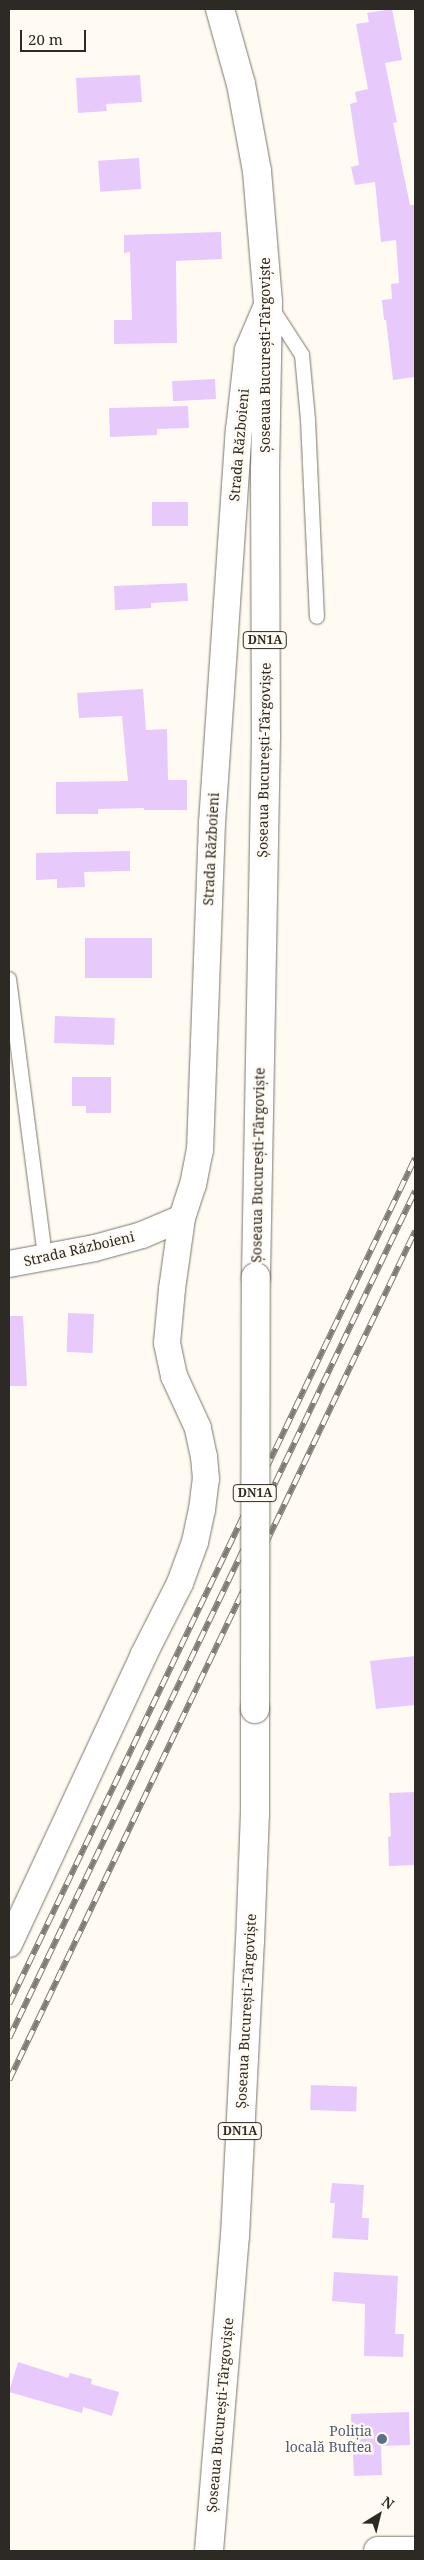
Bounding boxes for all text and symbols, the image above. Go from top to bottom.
scale bar [22,20,89,52]
text: 20 m [28,29,63,49]
street label: Șoseaua București-Târgoviște [257,257,273,453]
street label: Strada Războieni [226,388,252,502]
road number: DN1A [242,630,288,650]
street label: Șoseaua București-Târgoviște [254,662,274,858]
street label: Strada Războieni [200,792,222,906]
street label: Șoseaua București-Târgoviște [248,1067,268,1263]
street label: Strada Războieni [22,1228,136,1270]
road number: DN1A [232,1484,278,1502]
street label: Șoseaua București-Târgoviște [233,1913,259,2109]
road number: DN1A [218,2122,262,2140]
street label: Șoseaua București-Târgoviște [203,2317,237,2513]
place label: Poliția locală Buftea [285,2423,372,2456]
marker: Poliția locală Buftea [376,2433,388,2445]
north arrow [354,2490,404,2540]
text: N [378,2492,398,2513]

